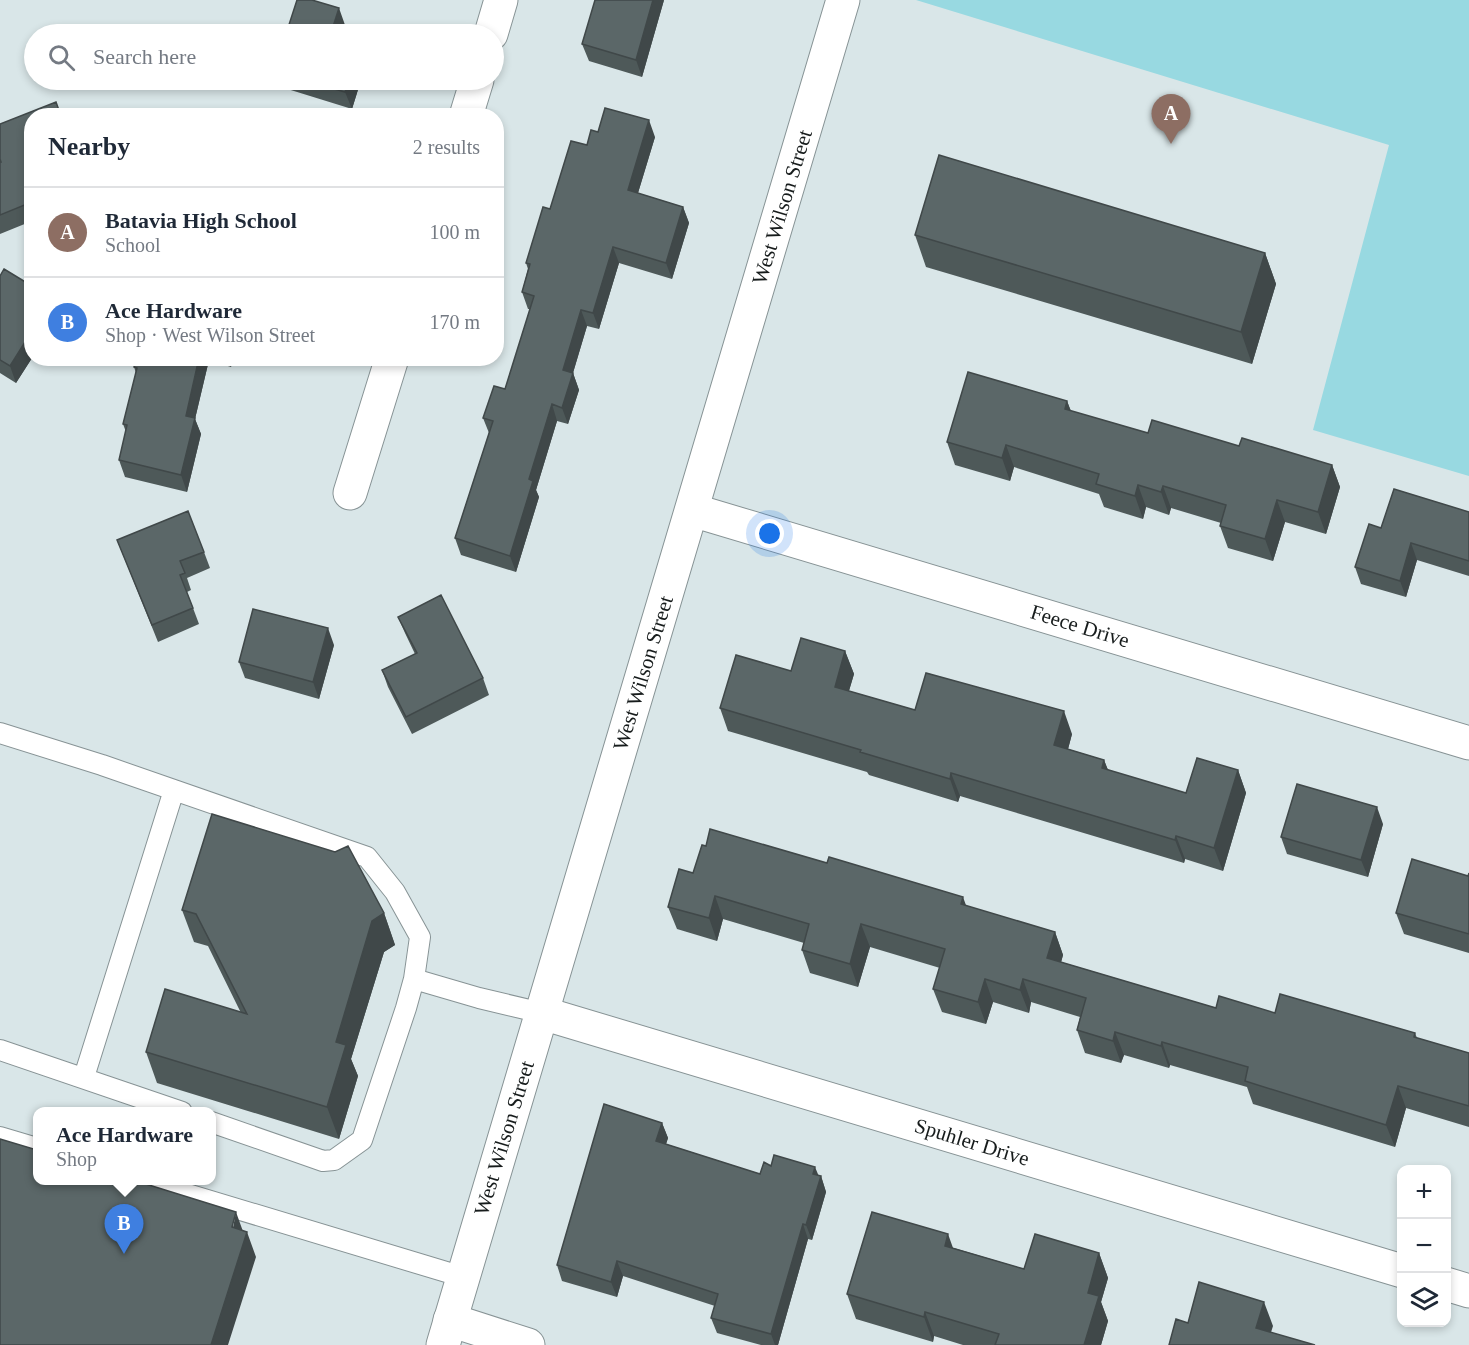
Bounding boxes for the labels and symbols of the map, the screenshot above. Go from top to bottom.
pin: A [1152,94,1190,144]
street label: West Wilson Street [747,127,817,287]
your location [755,519,784,548]
street label: West Wilson Street [608,593,678,753]
street label: Feece Drive [1028,600,1132,652]
street label: West Wilson Street [469,1058,539,1218]
street label: Spuhler Drive [912,1113,1032,1171]
pin: B [104,1204,144,1254]

